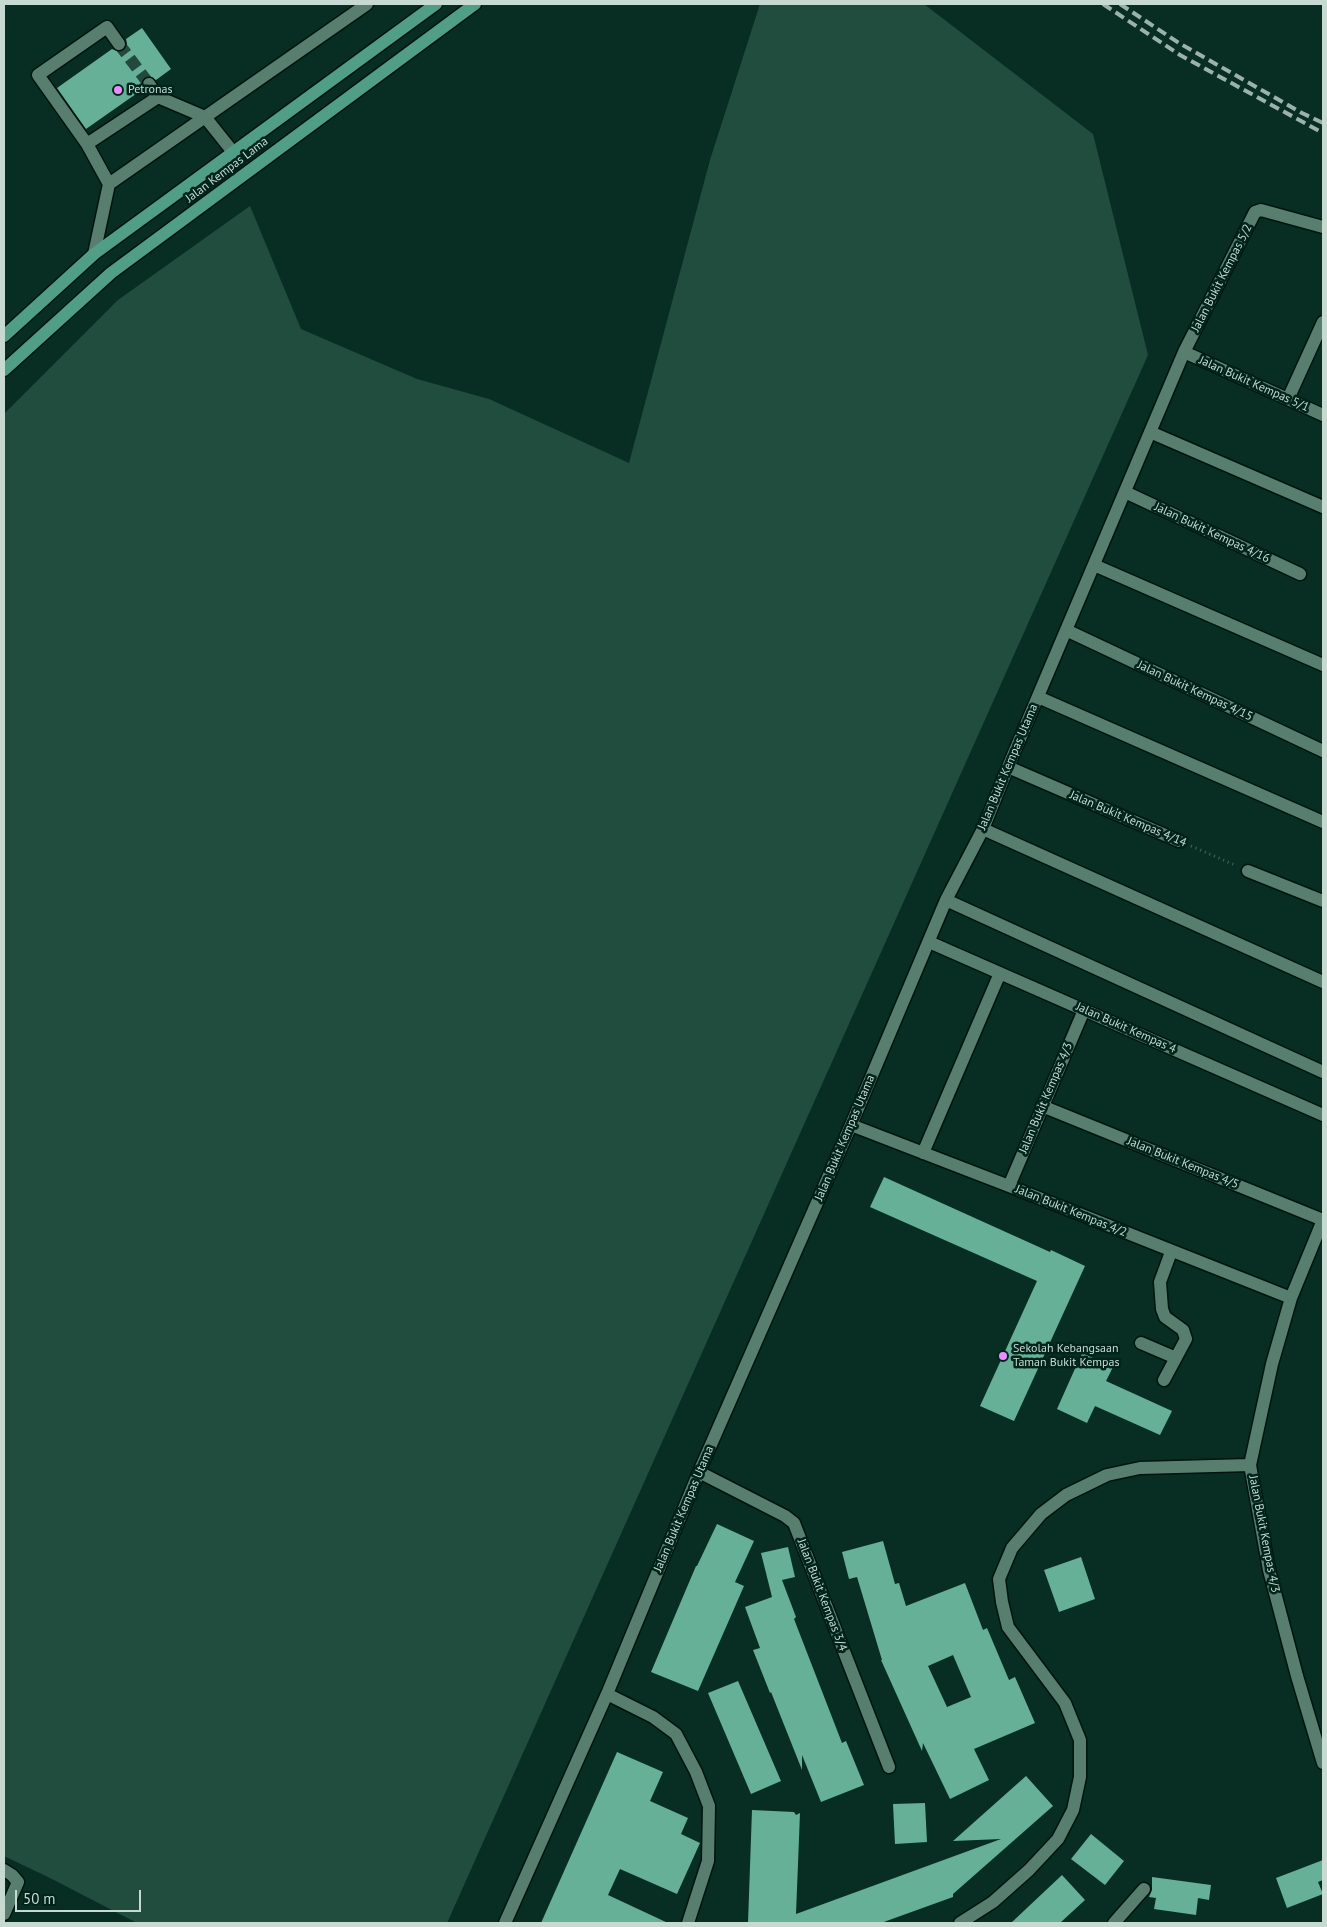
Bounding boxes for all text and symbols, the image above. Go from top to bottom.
place label: Petronas [128,83,173,97]
marker: Petronas [112,84,124,96]
street label: Jalan Kempas Lama [183,134,271,206]
street label: Jalan Bukit Kempas 5/2 [1189,222,1255,334]
street label: Jalan Bukit Kempas 5/1 [1197,353,1311,415]
street label: Jalan Bukit Kempas 4/16 [1152,500,1272,566]
street label: Jalan Bukit Kempas 4/15 [1135,658,1255,724]
street label: Jalan Bukit Kempas Utama [975,702,1041,832]
street label: Jalan Bukit Kempas 4/14 [1067,788,1189,850]
street label: Jalan Bukit Kempas 4 [1074,999,1178,1057]
street label: Jalan Bukit Kempas 4/3 [1016,1040,1076,1156]
street label: Jalan Bukit Kempas Utama [812,1073,878,1203]
street label: Jalan Bukit Kempas 4/5 [1125,1134,1241,1192]
street label: Jalan Bukit Kempas 4/2 [1013,1182,1129,1240]
place label: Sekolah Kebangsaan Taman Bukit Kempas [1013,1342,1120,1370]
marker: Sekolah Kebangsaan Taman Bukit Kempas [997,1350,1009,1362]
street label: Jalan Bukit Kempas Utama [651,1444,717,1574]
street label: Jalan Bukit Kempas 4/3 [1246,1474,1282,1594]
street label: Jalan Bukit Kempas 3/4 [794,1537,850,1653]
scale bar [18,1880,144,1912]
text: 50 m [23,1889,56,1908]

